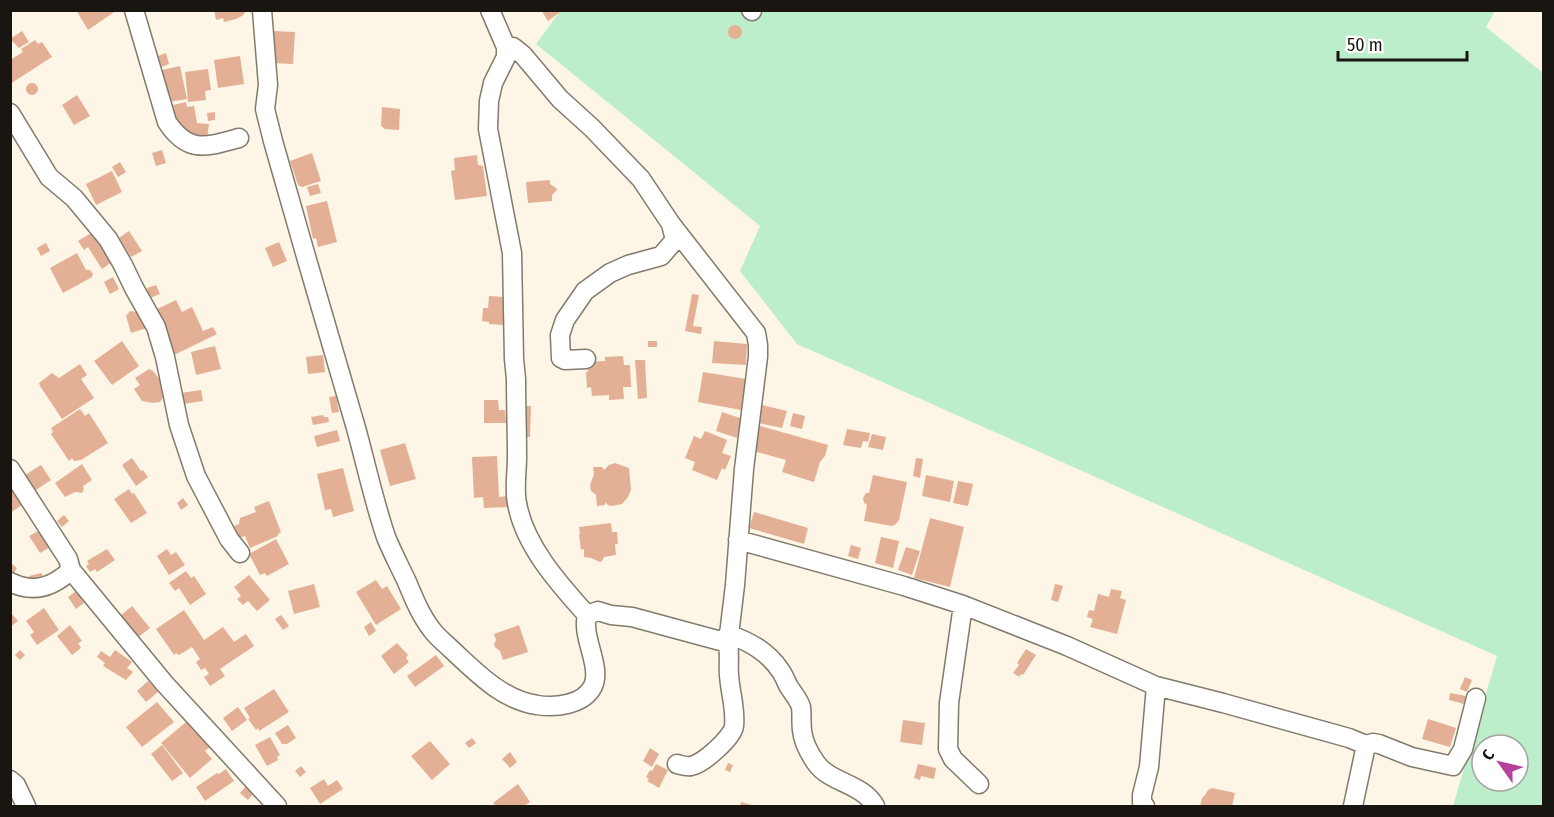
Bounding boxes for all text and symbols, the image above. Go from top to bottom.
scale bar [1338,24,1467,62]
text: 50 m [1347,34,1383,56]
north arrow [1470,733,1530,793]
text: С [1478,746,1499,764]

